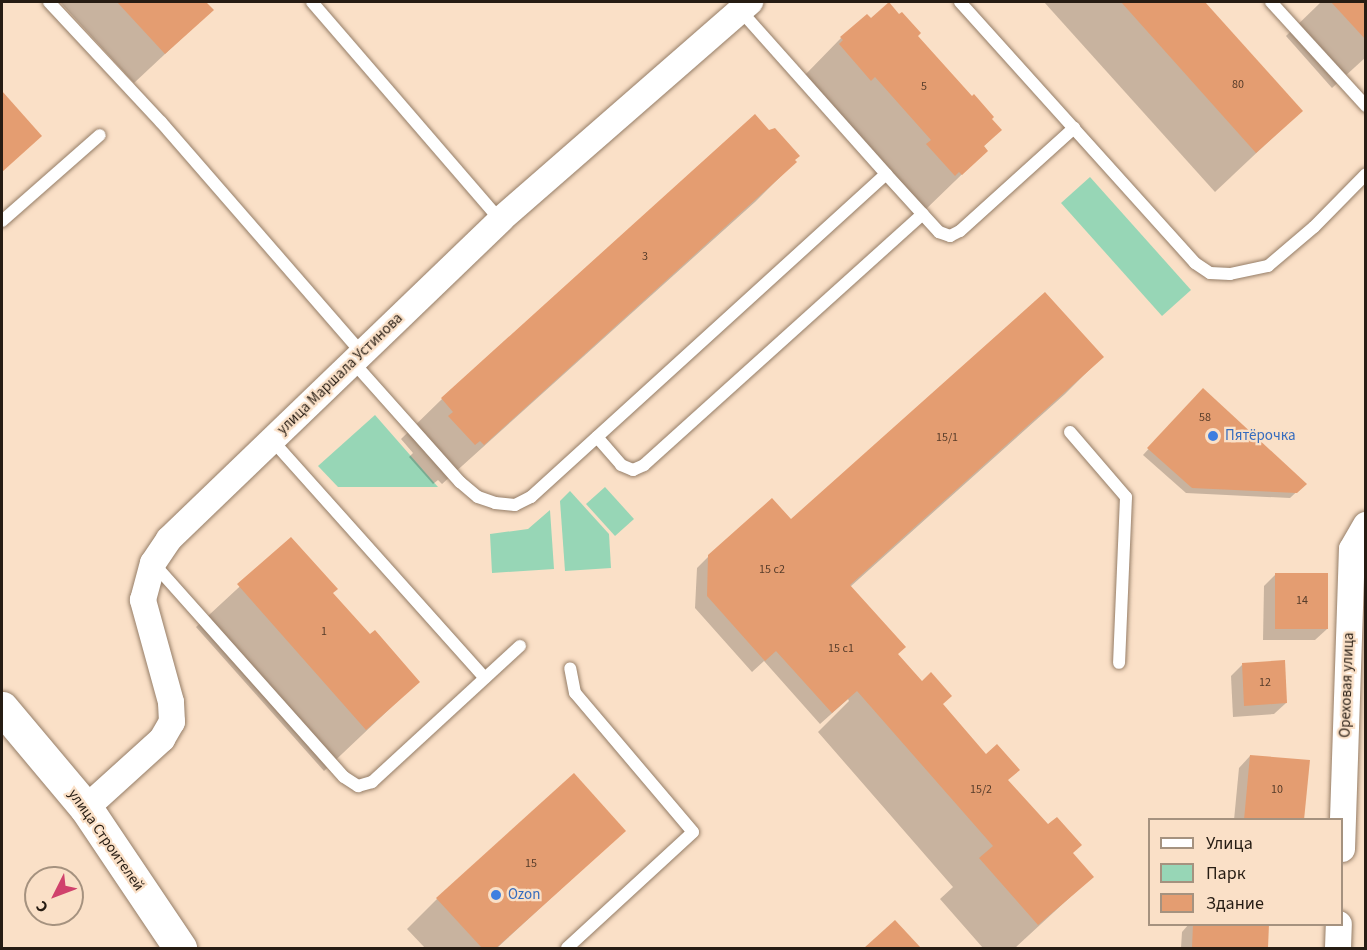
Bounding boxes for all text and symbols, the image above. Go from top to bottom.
house number: 80 [1232,78,1244,92]
house number: 5 [921,80,927,94]
house number: 3 [642,250,648,264]
street label: улица Маршала Устинова [274,309,406,439]
house number: 58 [1199,411,1211,425]
place label: Пятёрочка [1225,427,1296,445]
marker: Пятёрочка [1206,429,1220,443]
house number: 15/1 [936,431,958,445]
house number: 15 с2 [759,563,785,577]
house number: 14 [1296,594,1308,608]
house number: 1 [321,625,327,639]
street label: Ореховая улица [1336,632,1358,738]
house number: 15 с1 [828,642,854,656]
house number: 12 [1259,676,1271,690]
house number: 15/2 [970,783,992,797]
house number: 10 [1271,783,1283,797]
street label: улица Строителей [64,786,148,894]
legend [1148,818,1343,926]
text: Улица [1206,831,1253,856]
house number: 15 [525,857,537,871]
text: Парк [1206,861,1246,886]
north arrow [24,866,84,926]
place label: Ozon [508,886,540,904]
marker: Ozon [489,888,503,902]
text: Здание [1206,891,1264,916]
text: С [31,896,53,918]

